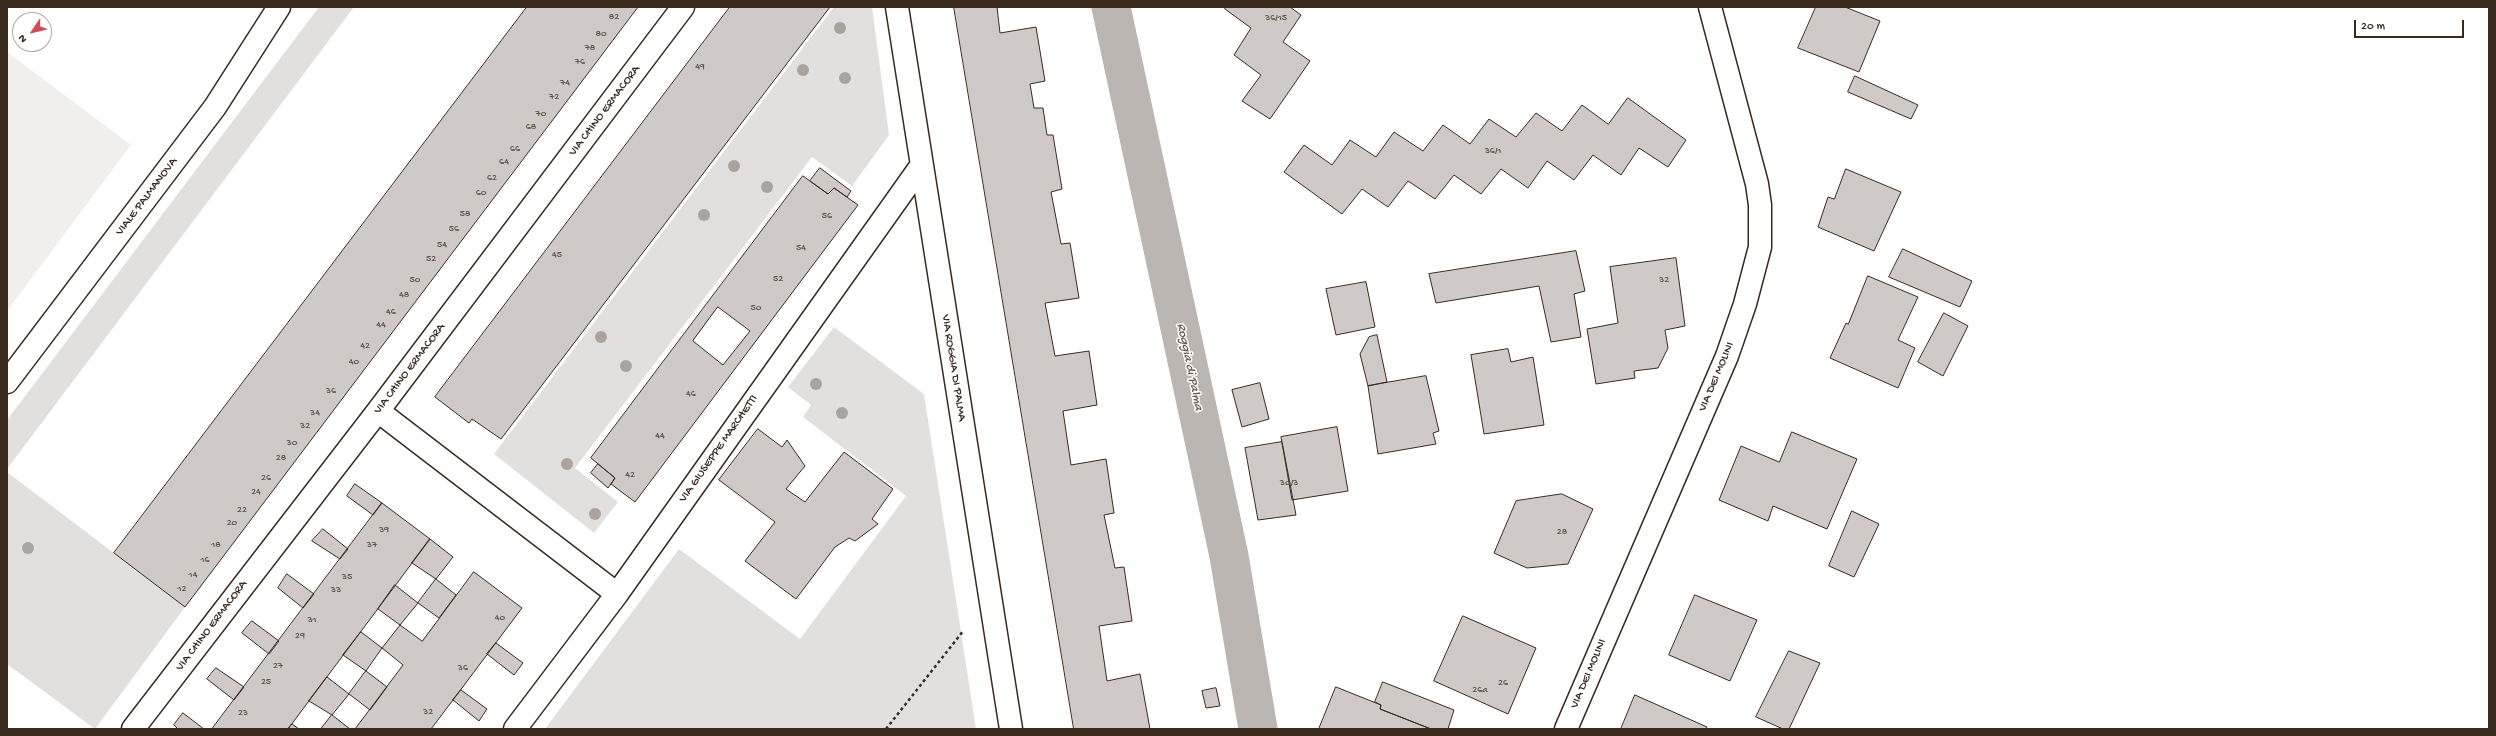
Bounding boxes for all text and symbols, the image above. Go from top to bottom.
house number: 82 [609,11,619,23]
north arrow [12,12,52,52]
house number: 36/15 [1265,12,1287,24]
scale bar [2356,12,2466,38]
text: 20 m [2361,20,2385,34]
house number: 80 [595,28,607,40]
text: N [16,32,30,45]
house number: 78 [585,42,595,54]
house number: 76 [575,56,585,68]
house number: 49 [695,61,705,73]
street label: VIA CHINO ERMACORA [566,63,644,159]
house number: 74 [560,77,570,89]
house number: 72 [549,91,559,103]
house number: 70 [536,108,546,120]
house number: 68 [526,121,536,133]
house number: 66 [510,143,520,155]
house number: 36/1 [1485,145,1501,157]
street label: VIALE PALMANOVA [113,155,181,239]
house number: 64 [499,156,509,168]
house number: 62 [487,172,497,184]
house number: 60 [476,187,486,199]
house number: 58 [460,208,470,220]
house number: 56 [822,210,832,222]
house number: 56 [449,223,459,235]
house number: 54 [437,239,447,251]
house number: 54 [796,242,806,254]
house number: 45 [552,249,562,261]
house number: 52 [426,253,436,265]
house number: 52 [773,273,783,285]
house number: 50 [410,274,420,286]
house number: 32 [1659,274,1669,286]
house number: 48 [399,289,409,301]
house number: 50 [751,302,761,314]
house number: 46 [386,306,396,318]
street label: VIA ROGGIA DI PALMA [937,314,969,422]
house number: 44 [376,319,386,331]
street label: VIA CHINO ERMACORA [371,321,449,417]
water label: Roggia di Palma [1172,322,1206,412]
house number: 42 [360,340,370,352]
street label: VIA DEI MOLINI [1696,340,1738,414]
house number: 40 [349,356,359,368]
house number: 36 [326,385,336,397]
house number: 46 [686,388,696,400]
street label: VIA GIUSEPPE MARCHETTI [676,392,762,506]
house number: 34 [310,407,320,419]
house number: 32 [300,420,310,432]
house number: 44 [655,430,665,442]
house number: 30 [287,437,297,449]
house number: 28 [276,452,286,464]
house number: 42 [625,469,635,481]
house number: 26 [261,472,271,484]
house number: 30/3 [1280,477,1298,489]
house number: 24 [251,486,261,498]
house number: 22 [237,504,247,516]
house number: 20 [227,517,237,529]
house number: 39 [379,524,389,536]
house number: 28 [1557,526,1567,538]
house number: 18 [211,539,221,551]
house number: 37 [367,539,377,551]
house number: 16 [200,554,210,566]
house number: 14 [189,569,197,581]
house number: 35 [342,571,352,583]
street label: VIA CHINO ERMACORA [173,578,251,674]
house number: 12 [178,583,186,595]
house number: 33 [331,584,341,596]
house number: 40 [495,612,505,624]
house number: 31 [307,614,317,626]
house number: 29 [295,630,305,642]
street label: VIA DEI MOLINI [1568,637,1610,711]
house number: 27 [273,660,283,672]
house number: 36 [458,662,468,674]
house number: 25 [261,676,271,688]
house number: 26 [1498,677,1508,689]
house number: 26a [1472,684,1488,696]
house number: 32 [423,706,433,718]
house number: 23 [238,707,248,719]

